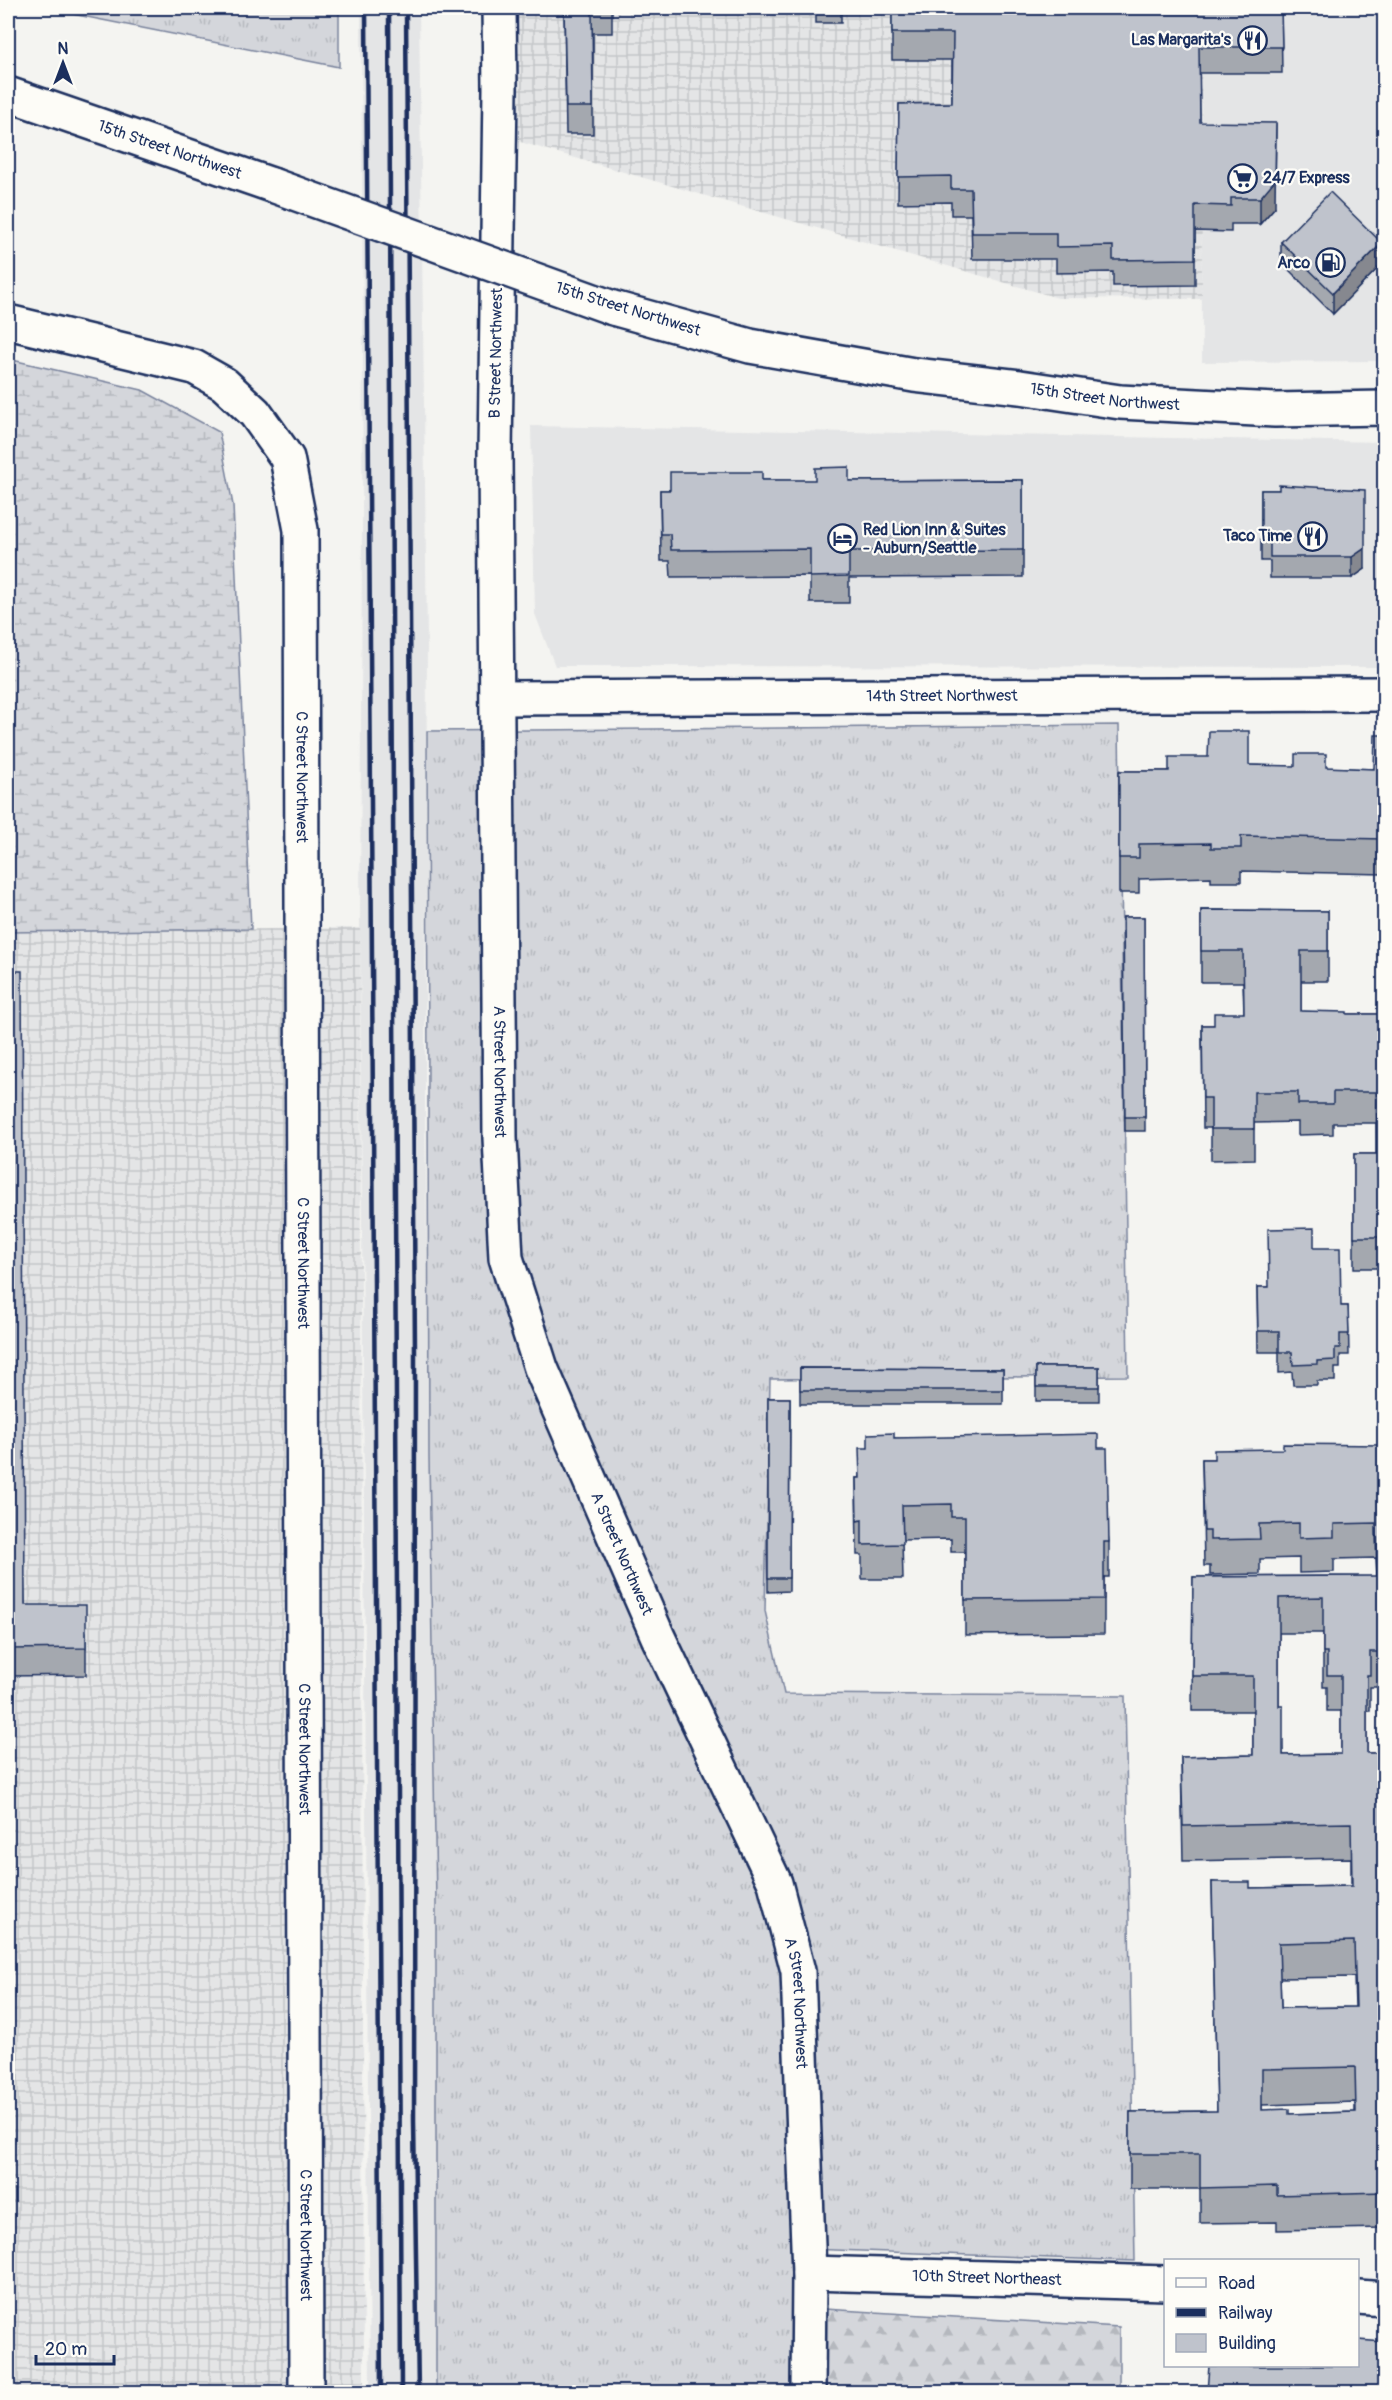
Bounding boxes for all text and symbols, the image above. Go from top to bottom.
restaurant icon: Las Margarita's [1236,24,1268,56]
place label: Las Margarita's [1131,30,1232,50]
north arrow [33,33,93,93]
text: N [58,39,69,59]
street label: 15th Street Northwest [95,116,245,184]
supermarket icon: 24/7 Express [1226,162,1258,194]
place label: 24/7 Express [1263,168,1350,188]
fuel station icon: Arco [1315,247,1347,279]
place label: Arco [1277,253,1310,273]
street label: 15th Street Northwest [553,277,703,341]
street label: B Street Northwest [485,287,507,419]
street label: 15th Street Northwest [1029,379,1181,415]
place label: Red Lion Inn & Suites - Auburn/Seattle [863,520,1006,558]
restaurant icon: Taco Time [1297,520,1329,552]
hotel icon: Red Lion Inn & Suites - Auburn/Seattle [826,523,858,555]
place label: Taco Time [1222,526,1293,546]
street label: 14th Street Northwest [866,686,1018,706]
street label: C Street Northwest [291,711,312,844]
street label: A Street Northwest [489,1006,510,1139]
street label: C Street Northwest [293,1197,313,1330]
street label: A Street Northwest [586,1489,657,1619]
street label: C Street Northwest [294,1683,314,1816]
street label: A Street Northwest [780,1935,812,2070]
street label: C Street Northwest [295,2169,316,2302]
legend [1164,2259,1359,2367]
street label: 10th Street Northeast [912,2266,1063,2290]
text: Road [1218,2272,1255,2295]
text: Railway [1218,2302,1273,2325]
scale bar [36,2328,114,2366]
text: Building [1218,2332,1276,2355]
text: 20 m [45,2338,87,2361]

